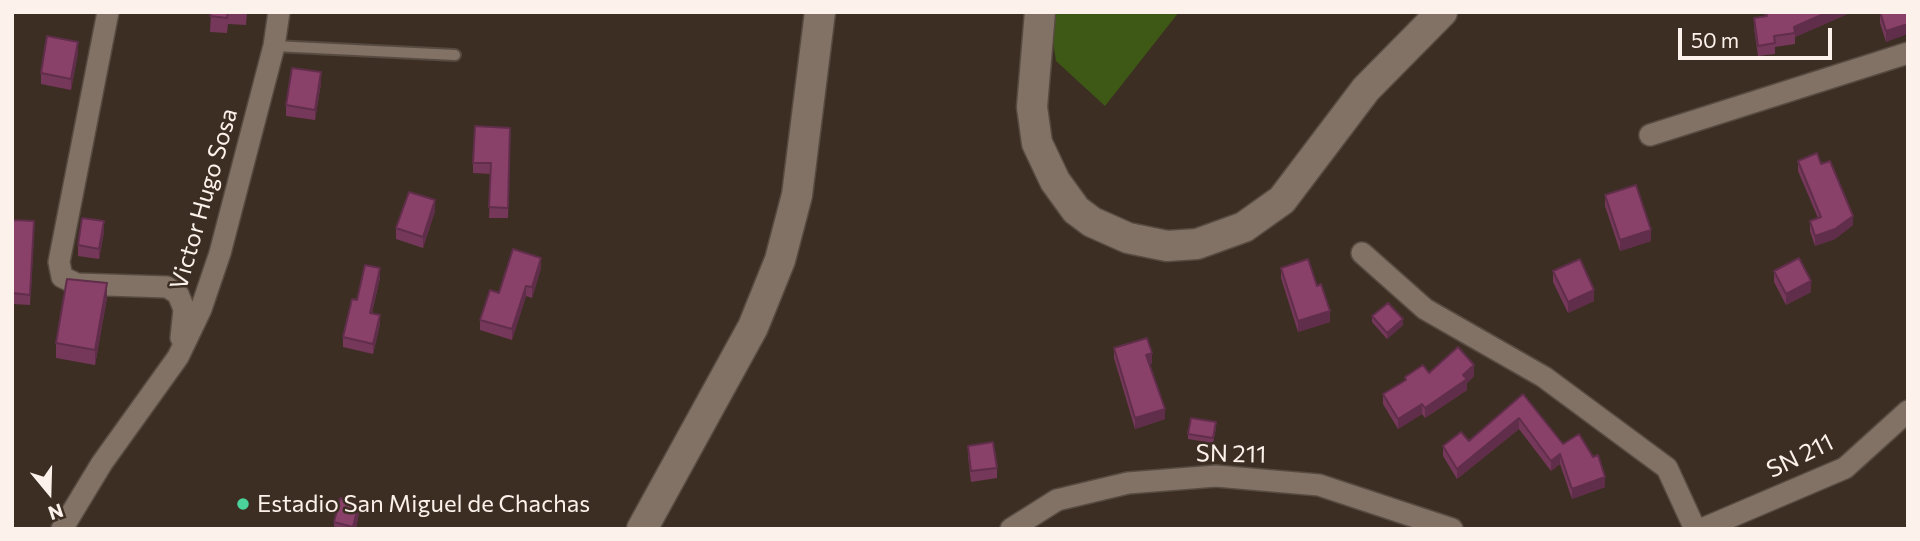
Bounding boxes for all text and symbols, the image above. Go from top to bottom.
scale bar [1682,14,1836,58]
text: 50 m [1691,27,1739,52]
street label: Victor Hugo Sosa [164,105,244,293]
street label: SN 211 [1762,428,1838,484]
street label: SN 211 [1195,439,1267,469]
north arrow [14,457,84,527]
place label: Estadio San Miguel de Chachas [257,490,590,518]
marker: Estadio San Miguel de Chachas [235,496,251,512]
text: N [46,499,66,526]

